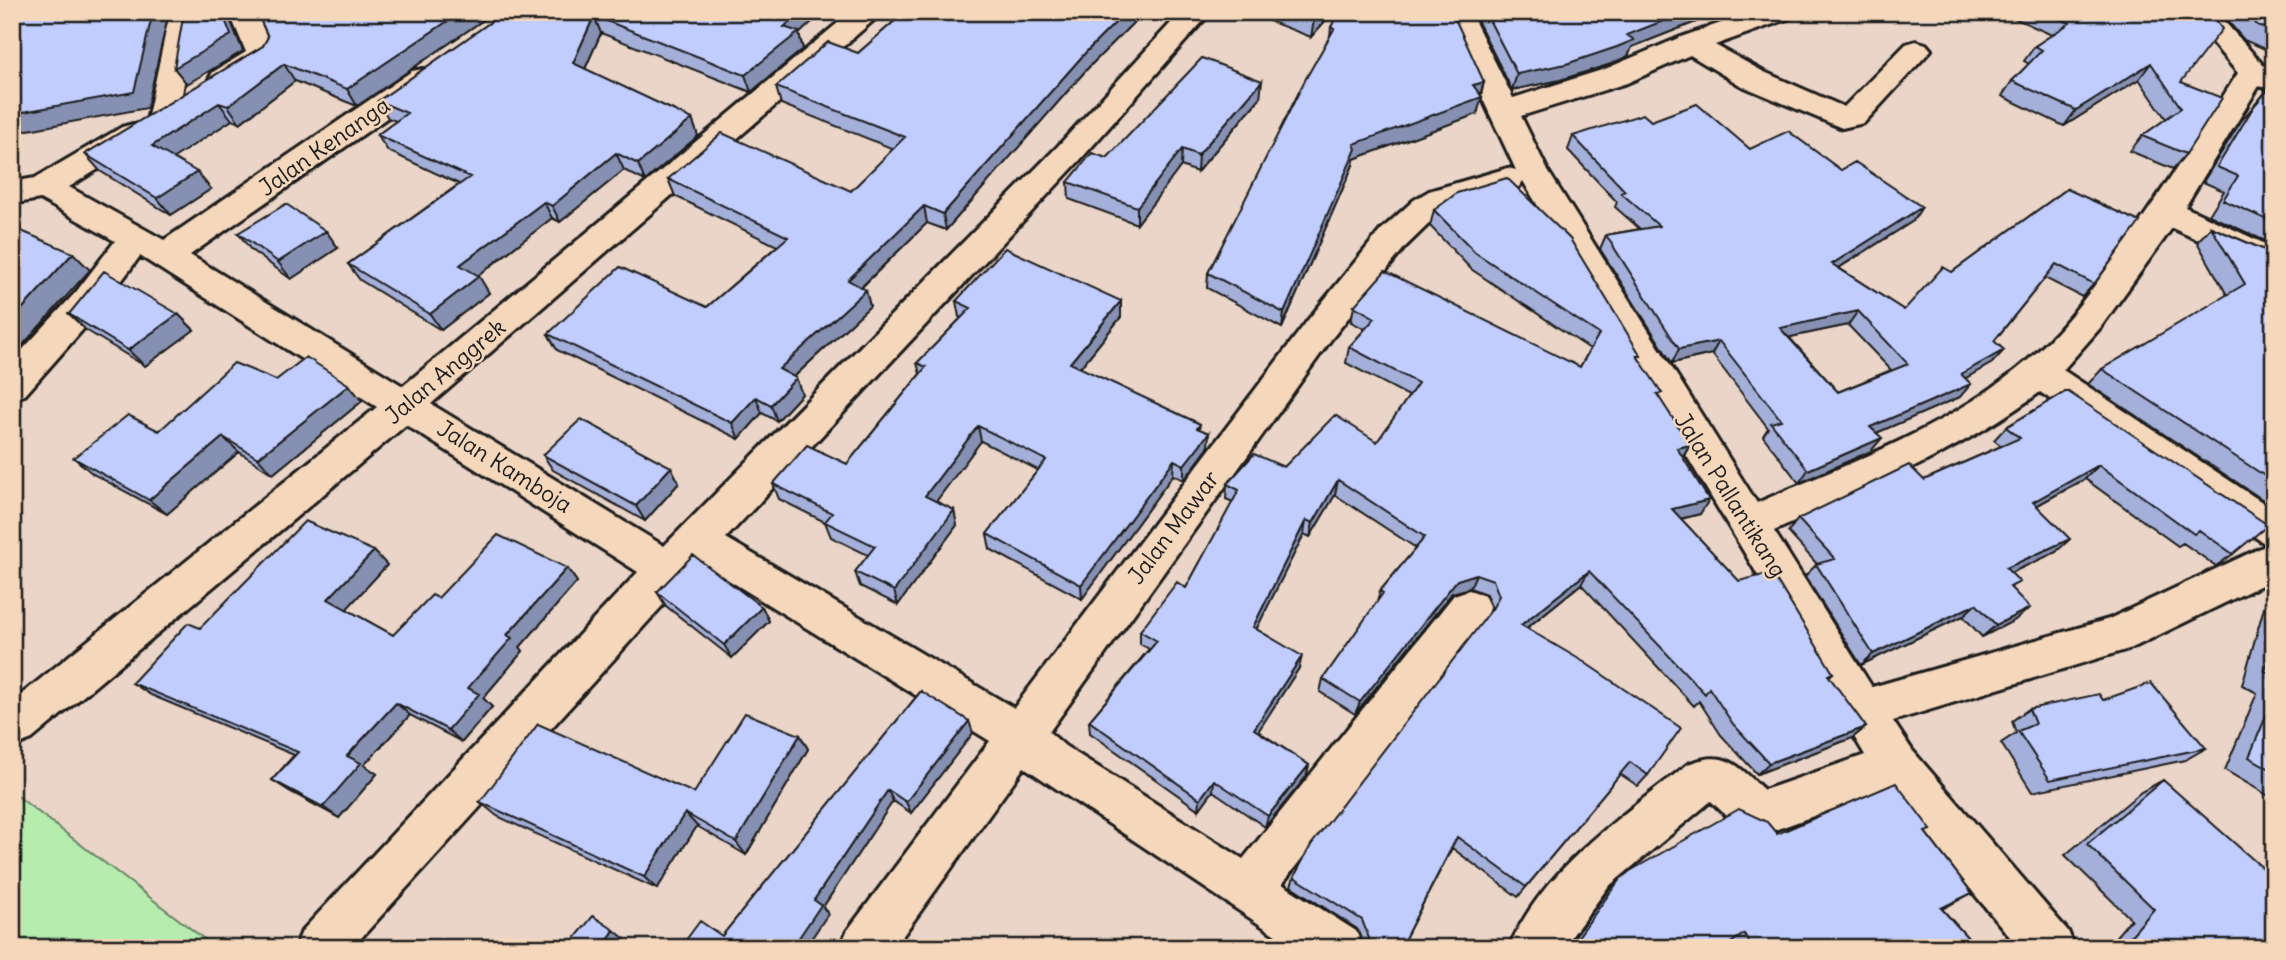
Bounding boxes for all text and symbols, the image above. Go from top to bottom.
street label: Jalan Kenanga [253,90,395,202]
street label: Jalan Anggrek [379,312,511,430]
street label: Jalan Pallantikang [1669,407,1793,583]
street label: Jalan Kamboja [432,413,578,519]
street label: Jalan Mawar [1121,464,1225,589]

